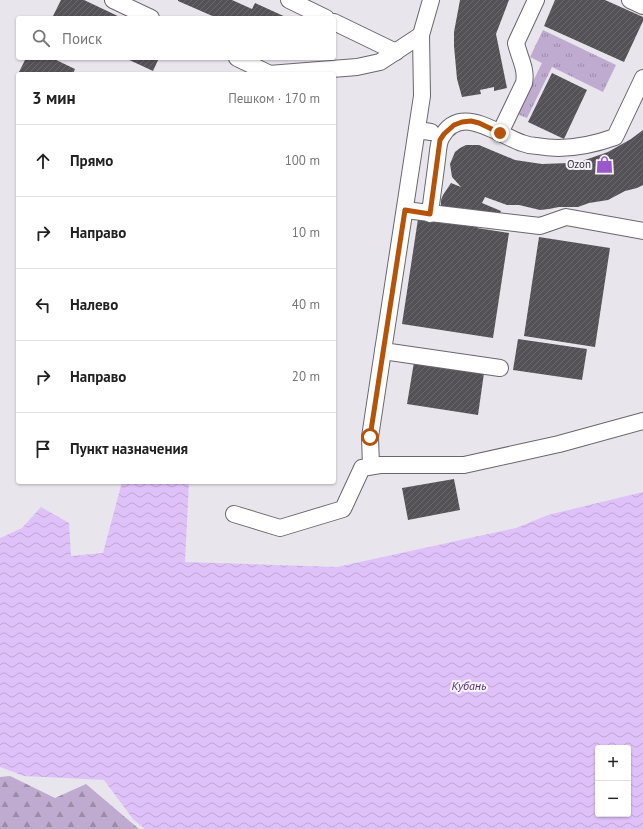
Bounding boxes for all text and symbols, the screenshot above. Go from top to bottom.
search box [16,16,336,60]
icon: search [30,27,52,49]
text: Поиск [62,29,102,48]
text: 3 мин [32,87,76,109]
text: Пешком · 170 m [228,90,320,107]
route end [491,124,509,142]
icon: ahead [32,150,54,172]
text: Прямо [70,151,113,170]
text: 100 m [285,152,320,169]
shop icon: Ozon [594,154,614,174]
place label: Ozon [567,157,591,171]
icon: right [32,222,54,244]
text: Направо [70,223,126,242]
text: 10 m [292,224,320,241]
icon: left [32,294,54,316]
text: Налево [70,295,118,314]
text: 40 m [292,296,320,313]
icon: right [32,366,54,388]
text: Направо [70,367,126,386]
text: 20 m [292,368,320,385]
route start [361,428,379,446]
icon: arrive [32,438,54,460]
text: Пункт назначения [70,439,188,458]
water label: Кубань [452,678,487,693]
map controls [595,745,631,817]
button: + [595,745,631,781]
button: − [595,781,631,817]

